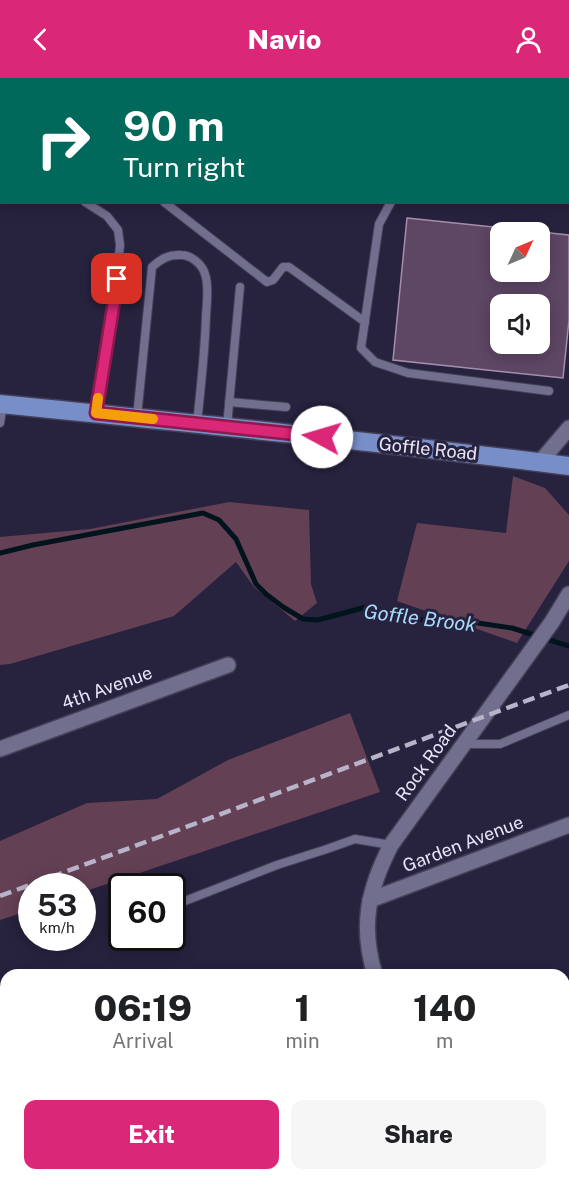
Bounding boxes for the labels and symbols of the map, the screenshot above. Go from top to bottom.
north arrow [490,222,550,282]
pin [91,253,142,304]
position arrow [290,405,354,469]
street label: Goffle Road [378,433,478,464]
water label: Goffle Brook [362,599,478,637]
street label: 4th Avenue [59,661,155,714]
street label: Rock Road [391,721,460,805]
street label: Garden Avenue [400,811,526,876]
speed limit sign: 60 [108,873,186,951]

